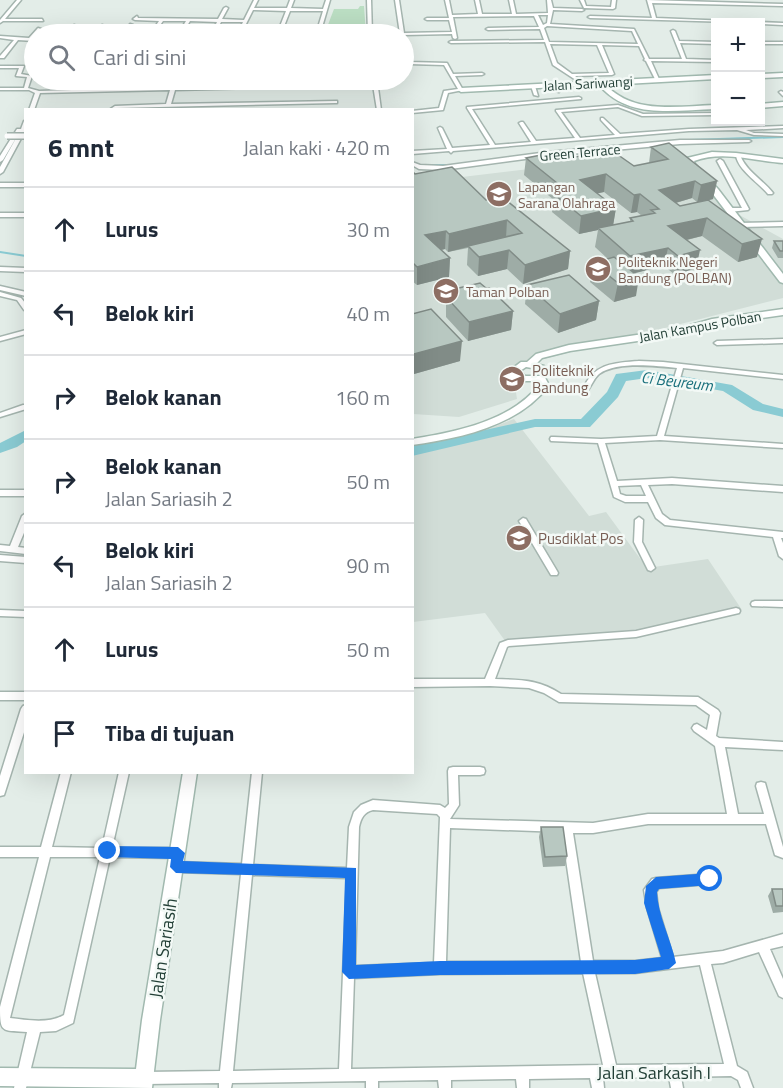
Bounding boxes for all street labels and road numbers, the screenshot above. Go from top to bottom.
street label: Jalan Sariwangi [543,70,633,96]
street label: Green Terrace [539,138,621,166]
street label: Jalan Kampus Polban [637,305,763,347]
street label: Jalan Sariasih [142,896,184,1000]
street label: Jalan Sarkasih I [597,1059,711,1086]

